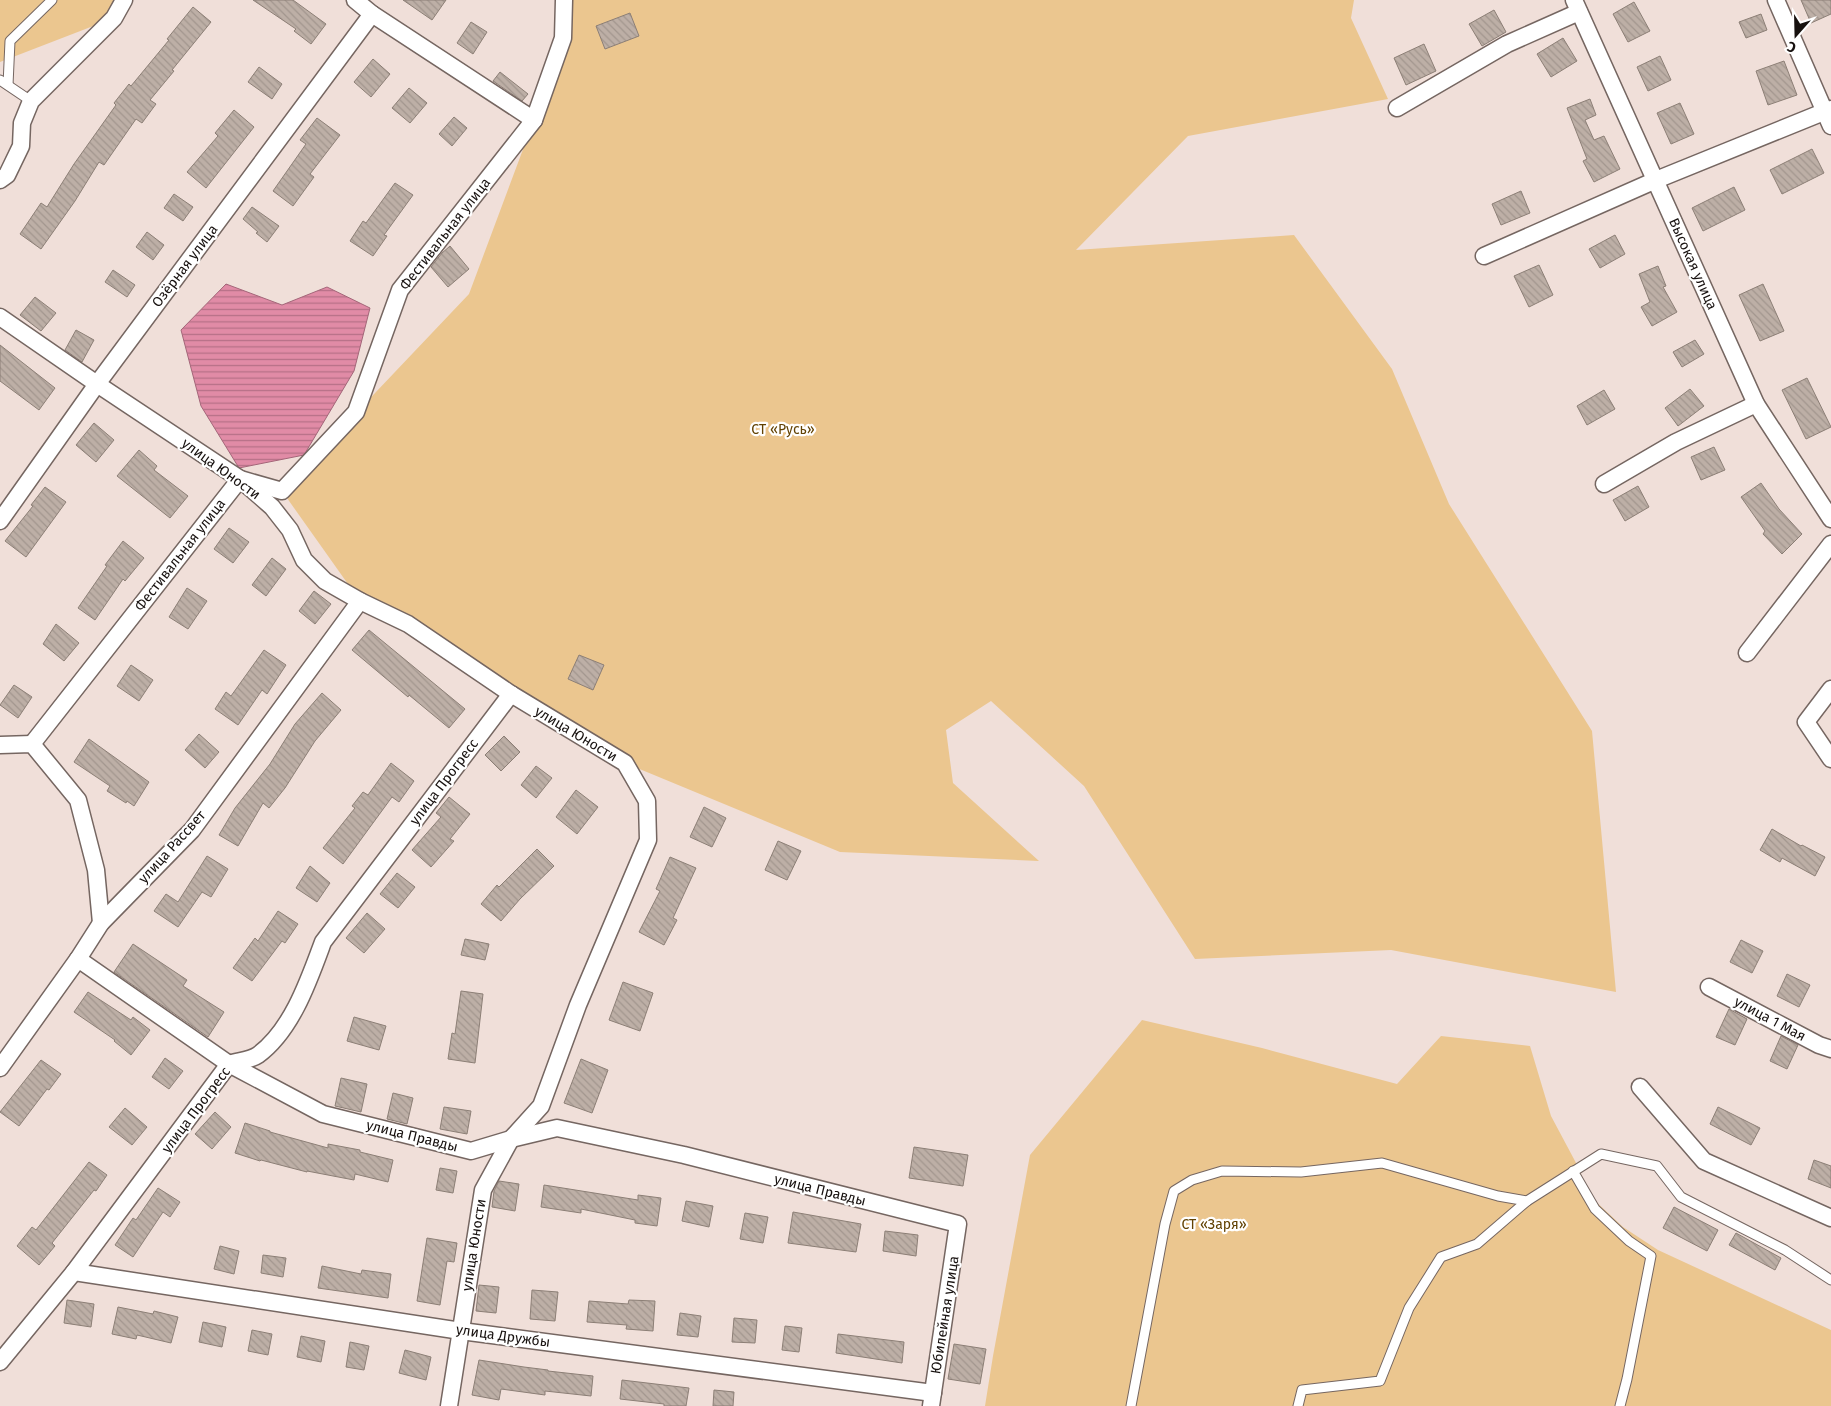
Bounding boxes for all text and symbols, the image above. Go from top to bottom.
north arrow [1771,10,1821,60]
text: С [1785,37,1798,56]
street label: Фестивальная улица [396,175,494,293]
street label: Высокая улица [1665,216,1721,312]
street label: Озёрная улица [148,221,222,311]
park label: СТ «Русь» [751,421,815,438]
street label: улица Юности [178,435,264,503]
street label: Фестивальная улица [131,496,229,614]
street label: улица Юности [532,703,620,765]
street label: улица Прогресс [406,735,482,829]
street label: улица Рассвет [135,807,210,887]
street label: улица 1 Мая [1731,993,1809,1045]
street label: улица Прогресс [158,1063,234,1157]
street label: улица Правды [364,1116,460,1156]
street label: улица Правды [772,1170,868,1210]
street label: улица Юности [458,1198,490,1292]
park label: СТ «Заря» [1181,1216,1247,1233]
street label: Юбилейная улица [927,1255,963,1375]
street label: улица Дружбы [455,1321,551,1351]

